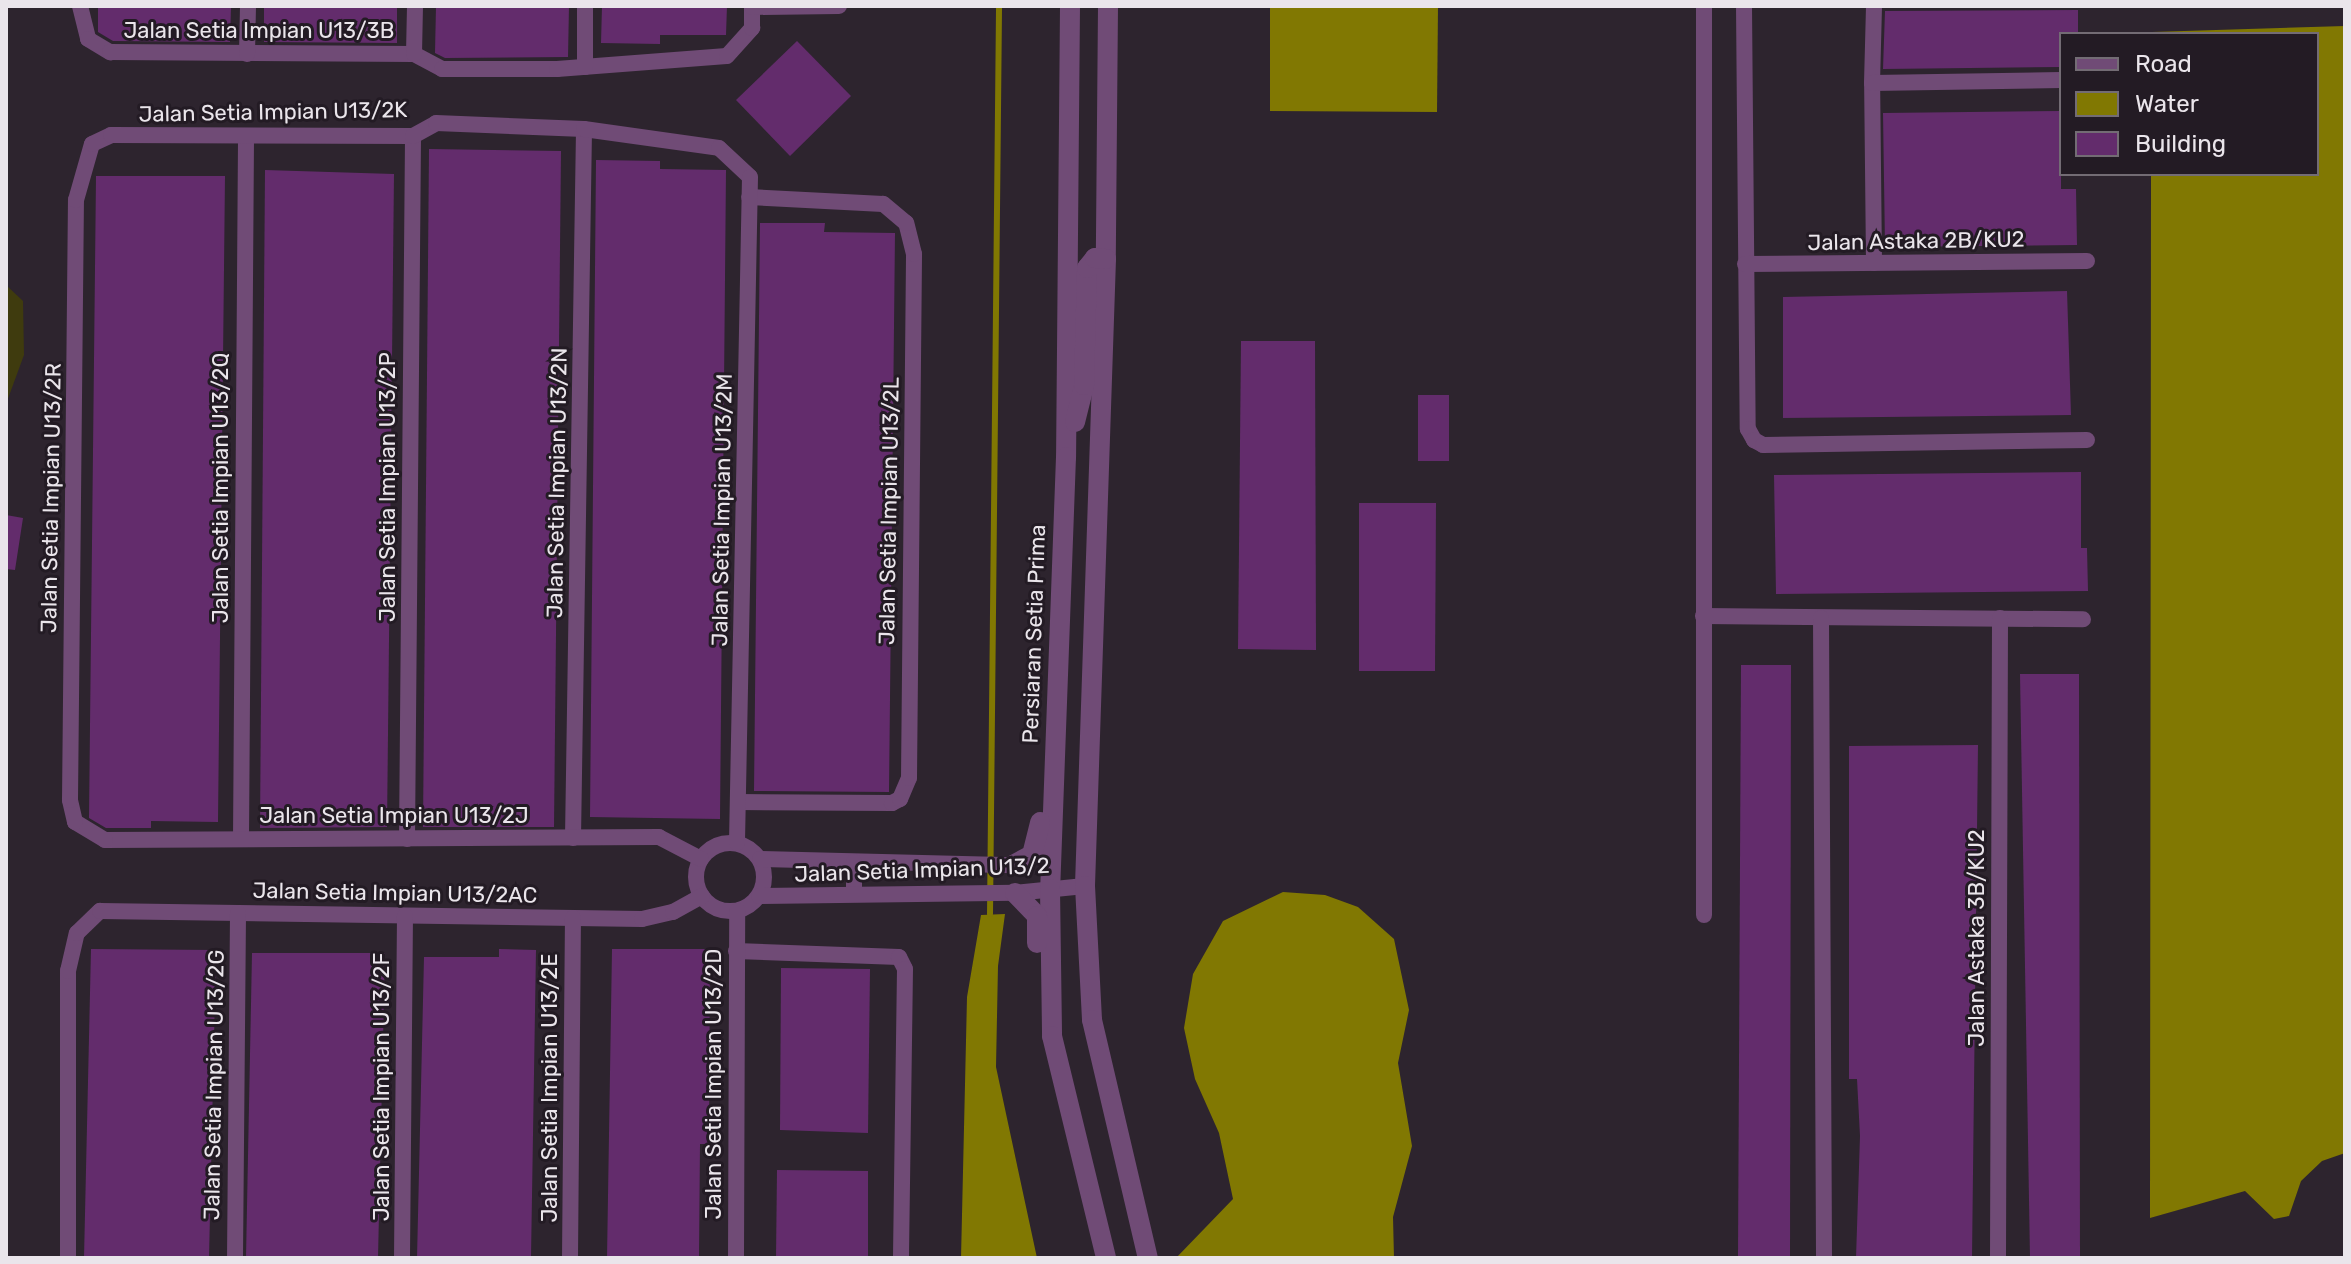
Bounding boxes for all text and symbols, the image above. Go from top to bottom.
street label: Jalan Setia Impian U13/3B [124,18,394,44]
legend [2059,32,2319,176]
text: Road [2135,50,2192,78]
text: Water [2135,90,2199,118]
street label: Jalan Setia Impian U13/2K [138,96,408,128]
text: Building [2135,130,2226,158]
street label: Jalan Astaka 2B/KU2 [1807,226,2025,256]
street label: Jalan Setia Impian U13/2N [541,347,573,619]
street label: Jalan Setia Impian U13/2P [375,352,401,622]
street label: Jalan Setia Impian U13/2Q [208,353,234,623]
street label: Jalan Setia Impian U13/2R [35,363,67,633]
street label: Jalan Setia Impian U13/2M [706,373,738,647]
street label: Jalan Setia Impian U13/2L [873,377,905,645]
street label: Persiaran Setia Prima [1017,524,1051,744]
street label: Jalan Setia Impian U13/2J [259,803,529,829]
street label: Jalan Astaka 3B/KU2 [1964,829,1990,1047]
street label: Jalan Setia Impian U13/2 [794,852,1050,888]
street label: Jalan Setia Impian U13/2AC [252,877,538,909]
street label: Jalan Setia Impian U13/2G [198,949,230,1221]
street label: Jalan Setia Impian U13/2D [701,949,727,1219]
street label: Jalan Setia Impian U13/2F [369,953,395,1221]
street label: Jalan Setia Impian U13/2E [537,954,563,1222]

